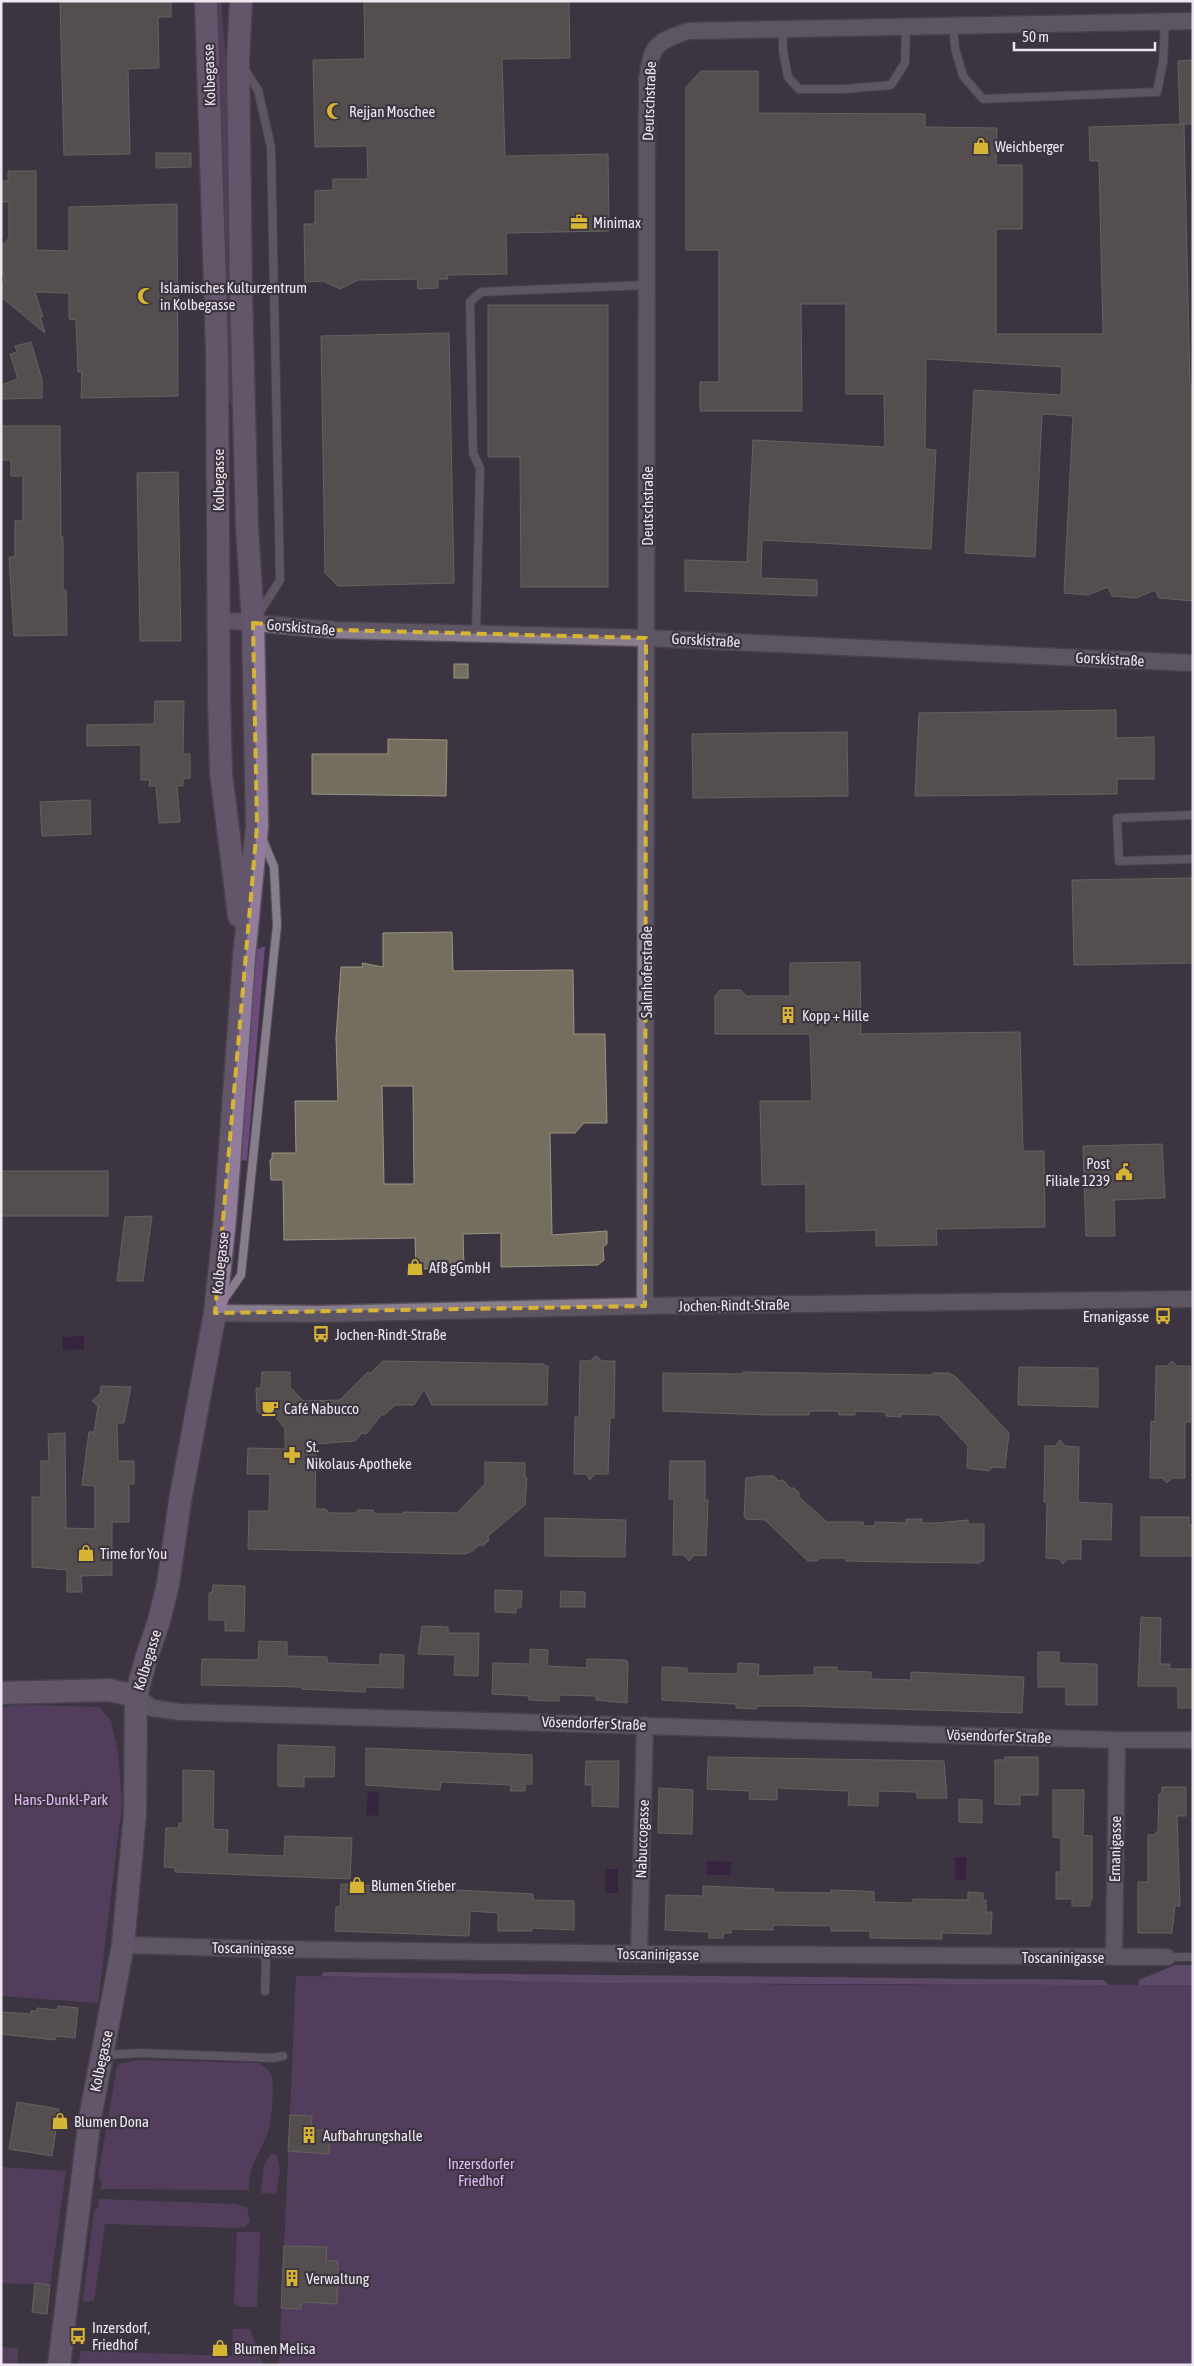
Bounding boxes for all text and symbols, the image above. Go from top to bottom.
scale bar [1014,20,1155,52]
text: 50 m [1022,28,1049,45]
street label: Kolbegasse [199,43,219,107]
street label: Deutschstraße [639,61,659,141]
mosque icon: Rejjan Moschee [325,101,345,121]
place label: Rejjan Moschee [349,103,435,120]
shop icon: Weichberger [971,136,991,156]
place label: Weichberger [995,138,1064,155]
office icon: Minimax [569,212,589,232]
place label: Minimax [593,214,641,231]
place label: Islamisches Kulturzentrum in Kolbegasse [160,279,307,313]
mosque icon: Islamisches Kulturzentrum in Kolbegasse [136,286,156,306]
street label: Kolbegasse [210,449,227,511]
street label: Deutschstraße [639,466,656,546]
street label: Gorskistraße [266,616,336,638]
street label: Gorskistraße [671,630,741,650]
street label: Gorskistraße [1075,649,1145,669]
street label: Salmhoferstraße [638,926,655,1018]
building icon: Kopp + Hille [778,1005,798,1025]
place label: Kopp + Hille [802,1007,869,1024]
place label: Post Filiale 1239 [1045,1155,1110,1189]
public building icon: Post Filiale 1239 [1114,1162,1134,1182]
street label: Kolbegasse [208,1231,232,1295]
shop icon: AfB gGmbH [405,1257,425,1277]
place label: AfB gGmbH [429,1259,491,1276]
street label: Jochen-Rindt-Straße [678,1296,790,1314]
bus stop icon: Ernanigasse [1153,1306,1173,1326]
place label: Ernanigasse [1083,1308,1149,1325]
bus stop icon: Jochen-Rindt-Straße [311,1324,331,1344]
place label: Jochen-Rindt-Straße [335,1326,447,1343]
cafe icon: Café Nabucco [260,1398,280,1418]
place label: Café Nabucco [284,1400,359,1417]
place label: St. Nikolaus-Apotheke [306,1438,412,1472]
pharmacy icon: St. Nikolaus-Apotheke [282,1445,302,1465]
shop icon: Time for You [76,1543,96,1563]
place label: Time for You [100,1545,167,1562]
street label: Kolbegasse [130,1627,164,1692]
street label: Vösendorfer Straße [541,1713,647,1733]
street label: Vösendorfer Straße [946,1726,1052,1746]
park label: Hans-Dunkl-Park [14,1791,109,1808]
street label: Nabuccogasse [632,1799,652,1879]
street label: Ernanigasse [1106,1816,1124,1882]
shop icon: Blumen Stieber [347,1875,367,1895]
place label: Blumen Stieber [371,1877,456,1894]
street label: Toscaninigasse [212,1939,295,1957]
street label: Toscaninigasse [617,1945,700,1963]
street label: Toscaninigasse [1022,1949,1104,1966]
street label: Kolbegasse [86,2028,116,2093]
shop icon: Blumen Dona [50,2111,70,2131]
place label: Blumen Dona [74,2113,149,2130]
building icon: Aufbahrungshalle [299,2125,319,2145]
place label: Aufbahrungshalle [323,2127,423,2144]
park label: Inzersdorfer Friedhof [448,2155,515,2189]
building icon: Verwaltung [282,2268,302,2288]
place label: Verwaltung [306,2270,370,2287]
place label: Inzersdorf, Friedhof [92,2319,150,2353]
bus stop icon: Inzersdorf, Friedhof [68,2326,88,2346]
shop icon: Blumen Melisa [210,2338,230,2358]
place label: Blumen Melisa [234,2340,316,2357]

